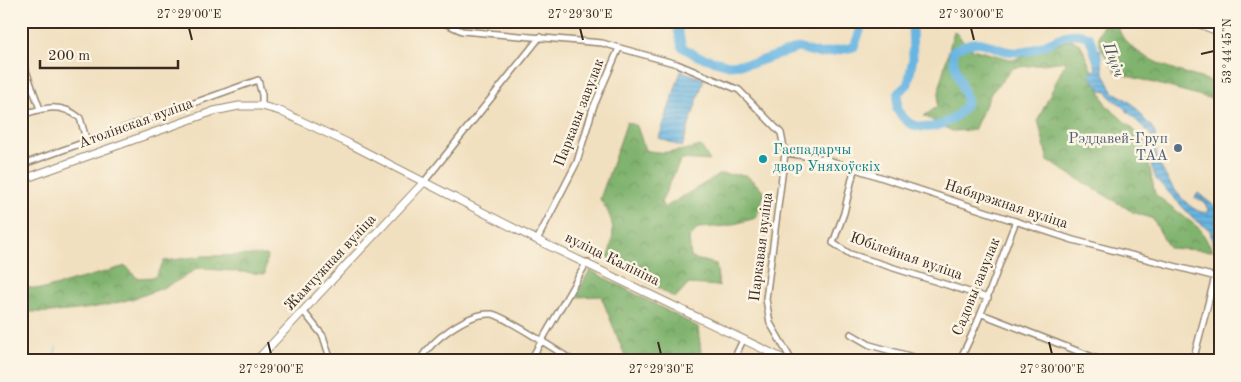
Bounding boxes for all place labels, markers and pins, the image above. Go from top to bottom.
place label: Рэддавей-Груп ТАА [1068,132,1169,164]
marker: Рэддавей-Груп ТАА [1172,142,1184,154]
place label: Гаспадарчы двор Уняхоўскіх [773,143,881,175]
marker: Гаспадарчы двор Уняхоўскіх [757,153,769,165]

